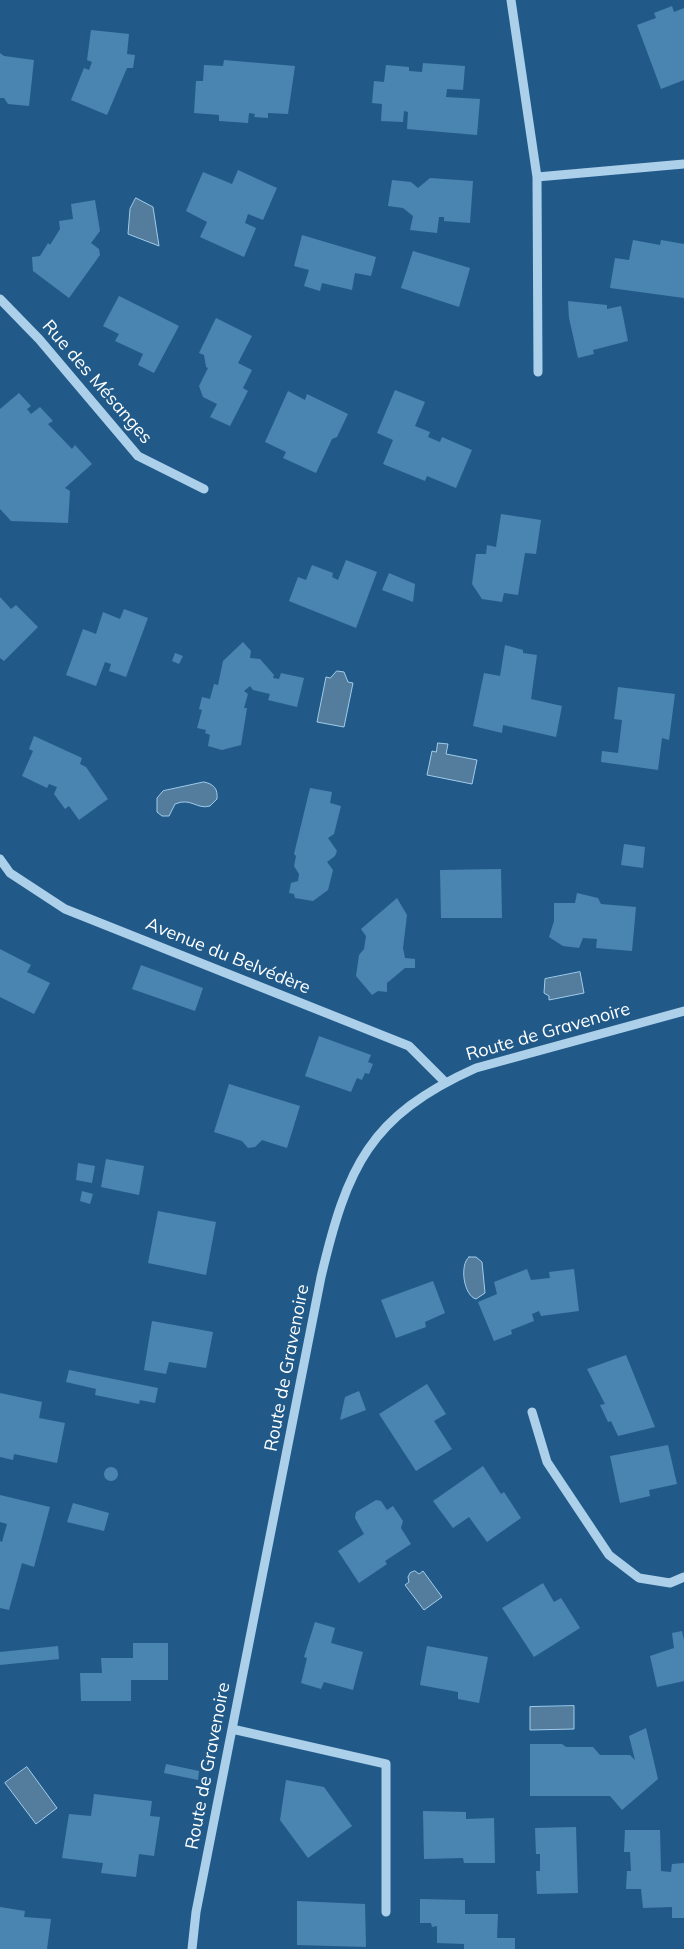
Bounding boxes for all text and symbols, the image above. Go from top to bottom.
street label: Rue des Mésanges [37,316,157,448]
street label: Avenue du Belvédère [143,913,313,999]
street label: Route de Gravenoire [463,998,633,1066]
street label: Route de Gravenoire [260,1283,314,1453]
street label: Route de Gravenoire [181,1681,235,1851]

